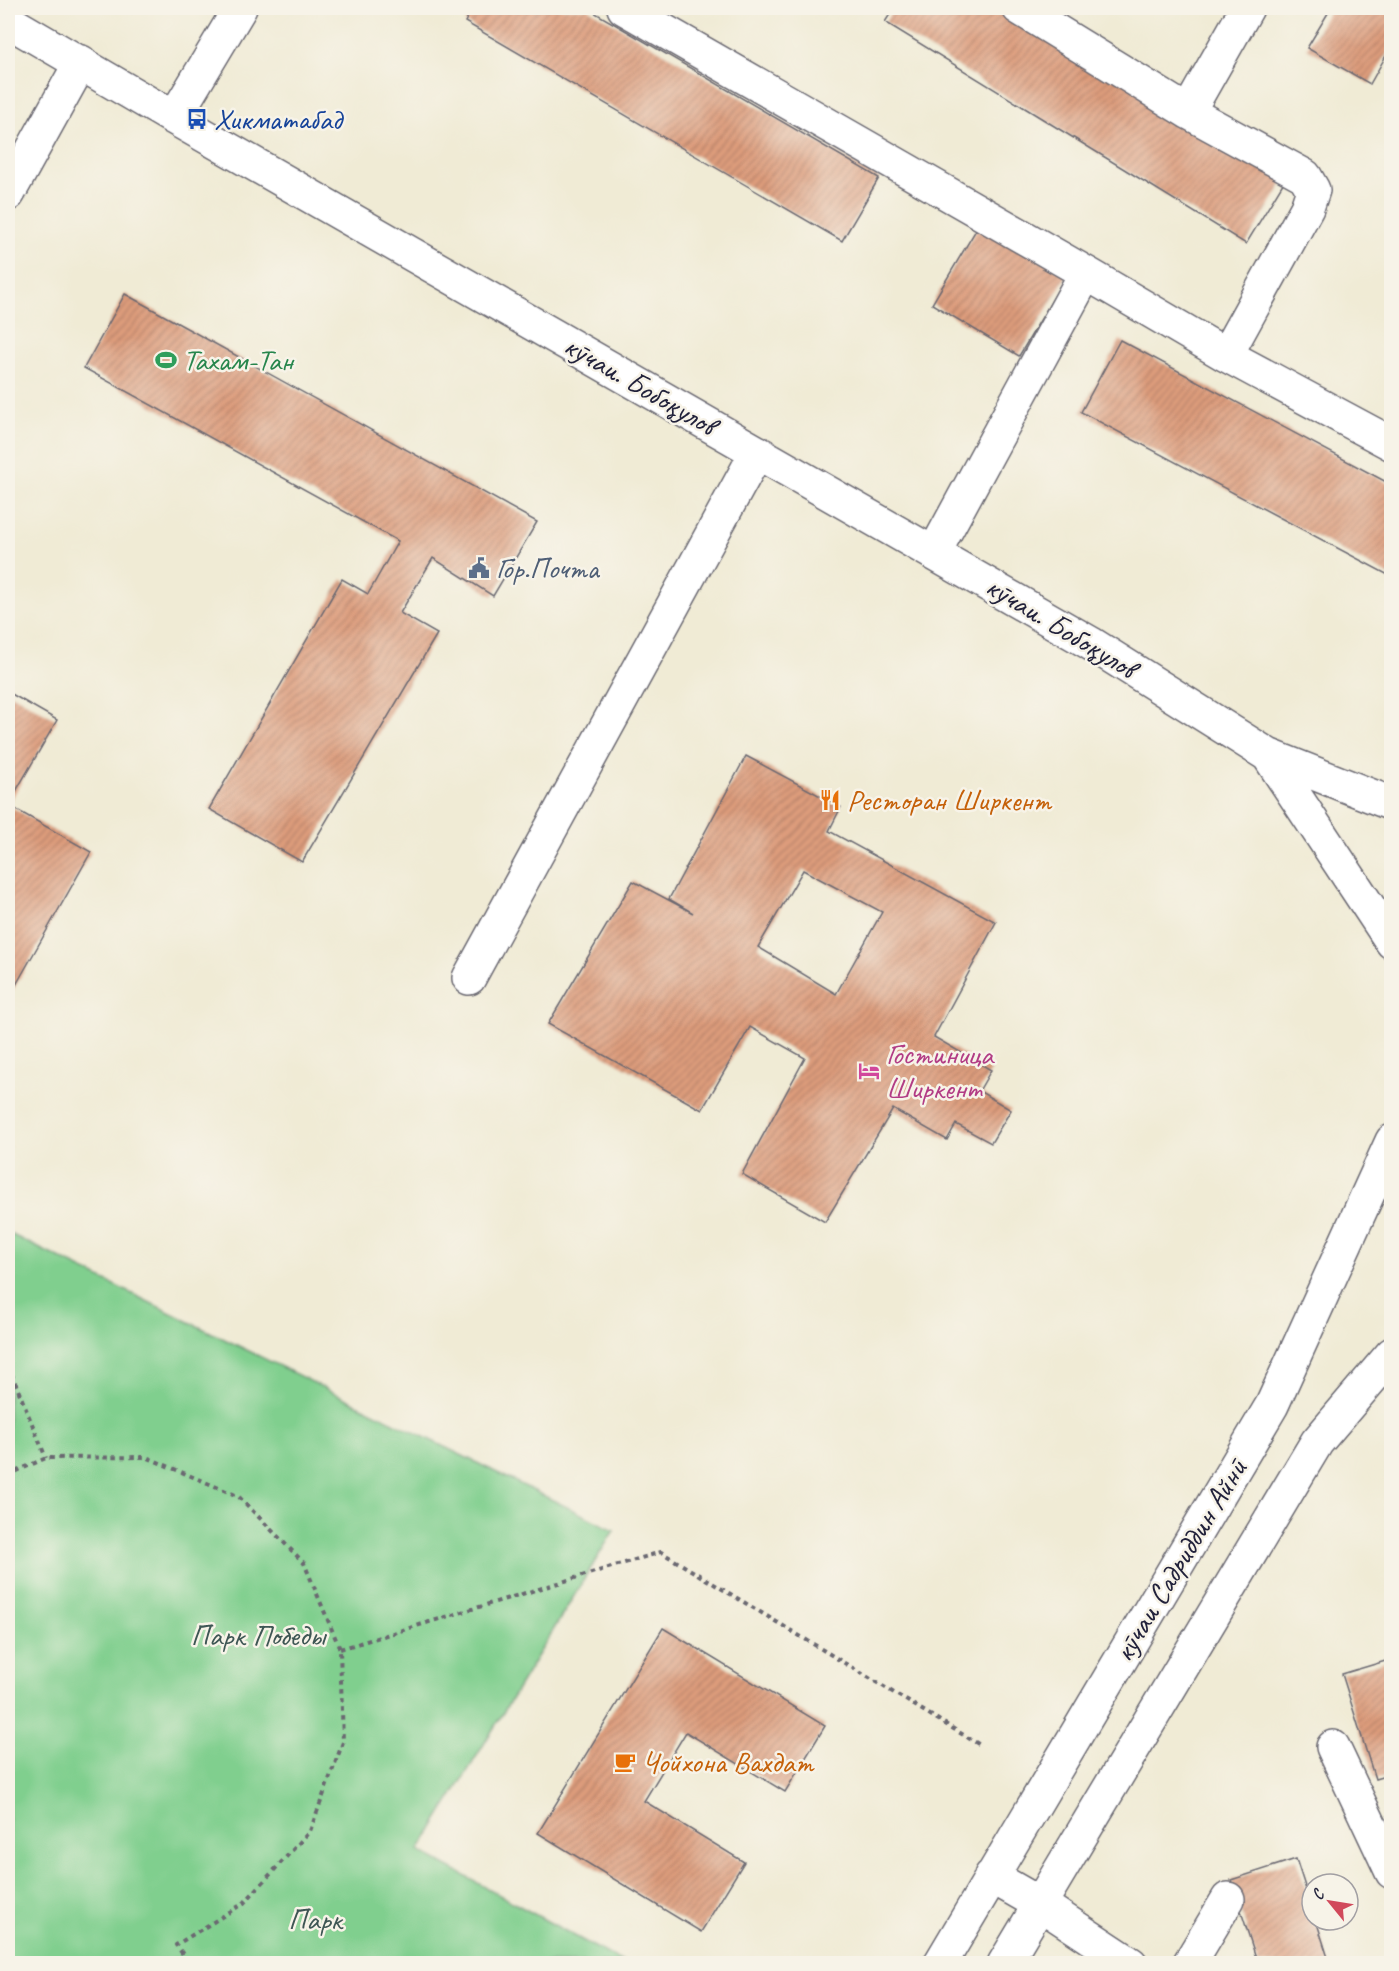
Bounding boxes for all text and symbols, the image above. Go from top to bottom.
place label: Хикматабад [214,100,344,138]
bus stop icon: Хикматабад [185,107,209,131]
street label: кӯчаи. Бобоқулов [557,326,727,446]
place label: Тахам-Тан [183,341,295,379]
sports icon: Тахам-Тан [154,348,178,372]
place label: Гор.Почта [496,549,601,587]
public building icon: Гор.Почта [467,556,491,580]
street label: кӯчаи. Бобоқулов [979,567,1148,690]
place label: Ресторан Ширкент [847,781,1053,819]
restaurant icon: Ресторан Ширкент [818,788,842,812]
place label: Гостиница Ширкент [886,1035,995,1107]
hotel icon: Гостиница Ширкент [857,1059,881,1083]
street label: кӯчаи Садриддин Айнӣ [1105,1450,1257,1668]
park label: Парк Победы [191,1616,327,1654]
place label: Чойхона Вахдат [642,1743,815,1781]
cafe icon: Чойхона Вахдат [613,1750,637,1774]
north arrow [1300,1872,1360,1932]
text: С [1307,1885,1330,1903]
park label: Парк [288,1900,344,1938]

